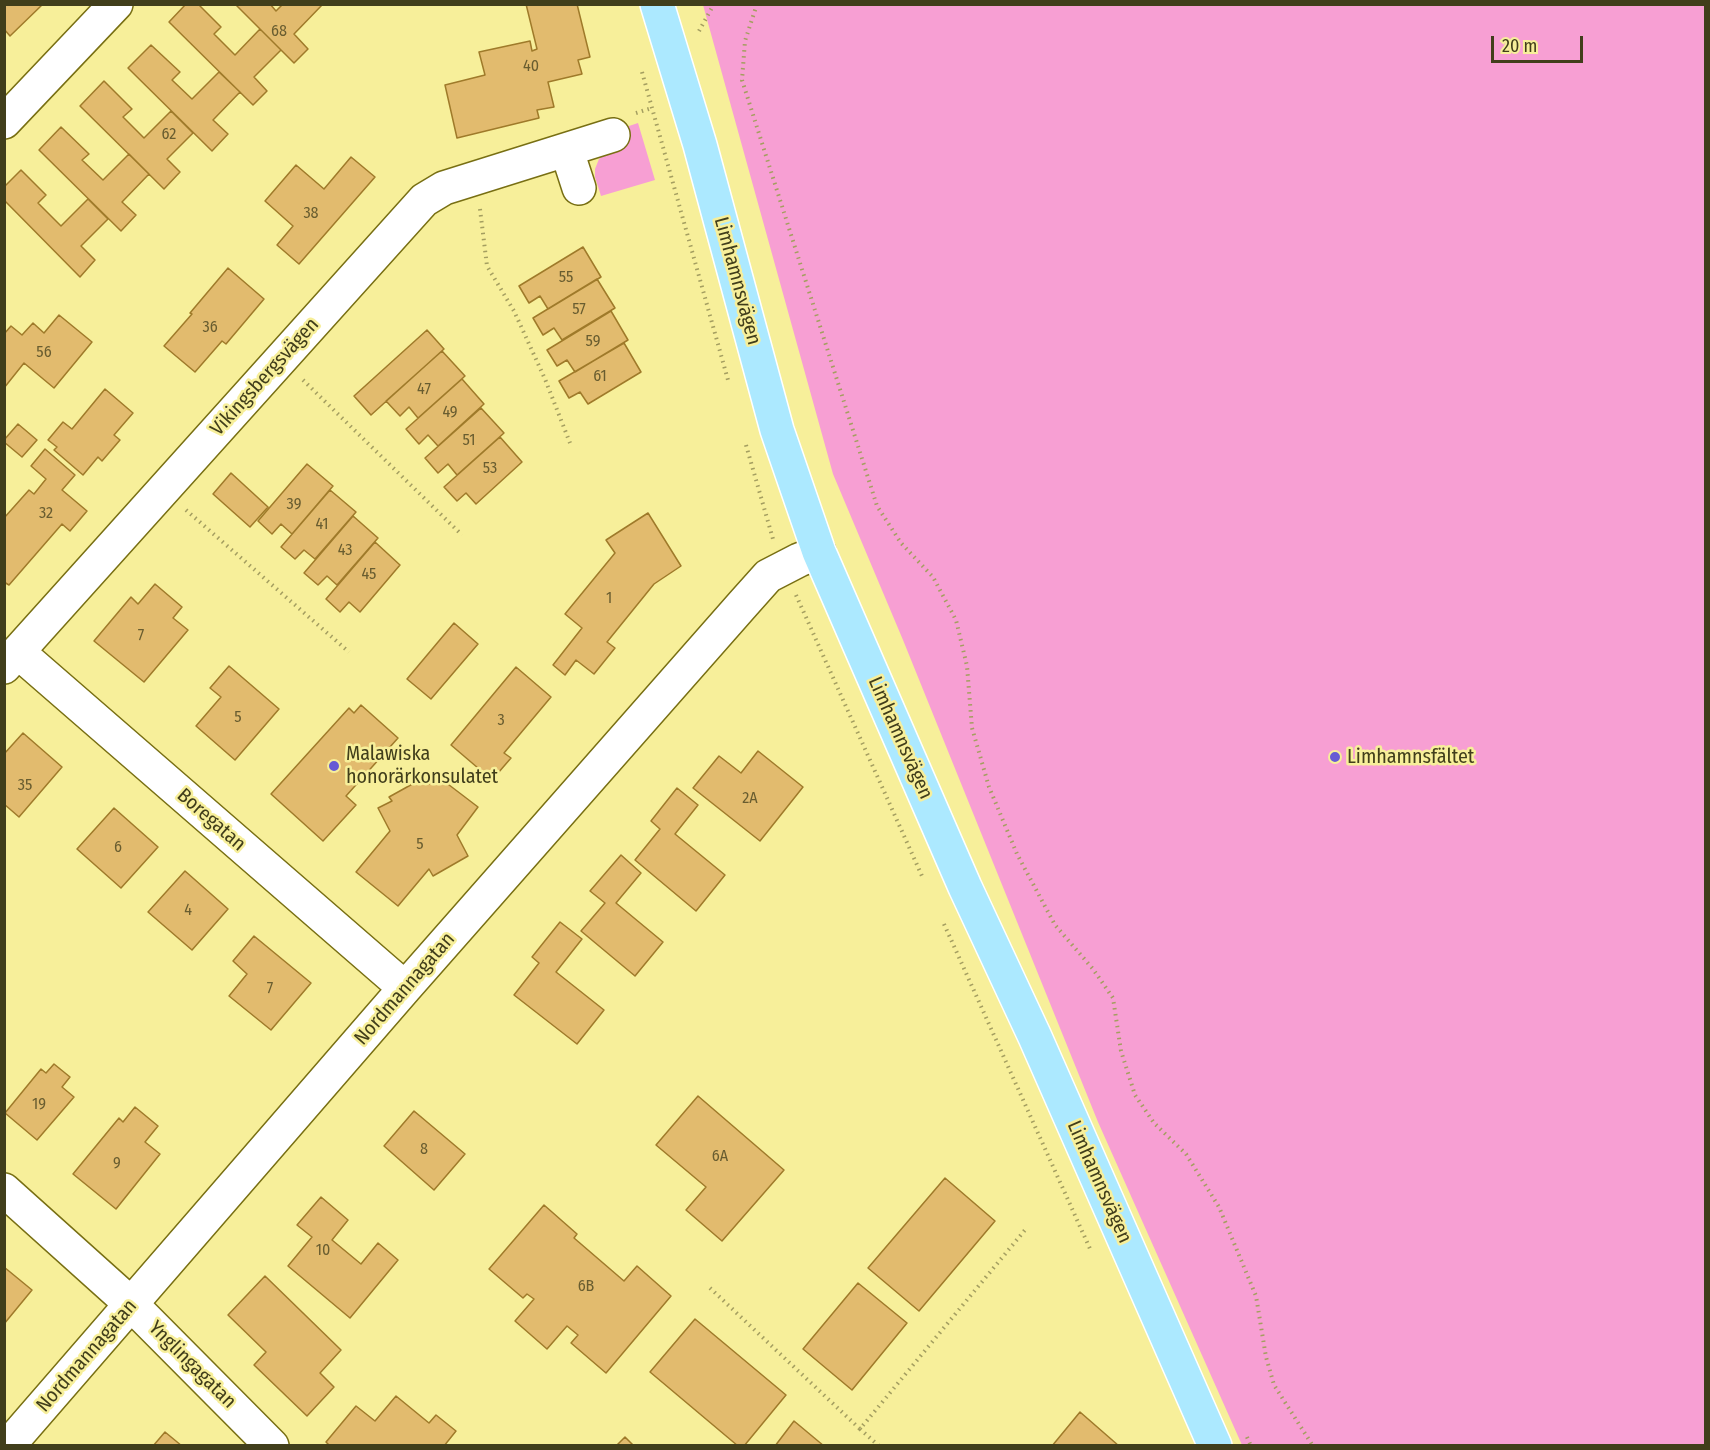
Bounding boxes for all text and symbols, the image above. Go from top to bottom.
house number: 68 [271,22,287,42]
scale bar [1494,24,1586,62]
text: 20 m [1502,35,1537,57]
house number: 40 [523,57,539,77]
house number: 62 [162,125,176,145]
house number: 38 [303,204,319,224]
street label: Limhamnsvägen [708,214,766,348]
house number: 55 [559,268,573,288]
house number: 57 [572,300,586,320]
street label: Vikingsbergsvägen [206,313,324,441]
house number: 36 [202,318,218,338]
house number: 59 [586,332,600,352]
house number: 56 [36,343,52,363]
house number: 61 [593,367,607,387]
house number: 47 [417,380,431,400]
house number: 49 [442,403,458,423]
house number: 51 [463,431,475,451]
house number: 53 [483,459,497,479]
house number: 39 [287,495,301,515]
house number: 32 [39,504,53,524]
house number: 41 [315,515,329,535]
house number: 43 [338,541,352,561]
house number: 45 [362,565,376,585]
house number: 1 [606,589,612,609]
house number: 7 [138,626,144,646]
street label: Limhamnsvägen [862,673,938,803]
house number: 5 [234,708,242,728]
house number: 3 [497,711,505,731]
place label: Malawiska honorärkonsulatet [346,742,498,789]
place label: Limhamnsfältet [1347,745,1474,769]
marker: Limhamnsfältet [1328,750,1342,764]
marker: Malawiska honorärkonsulatet [327,759,341,773]
house number: 35 [18,776,32,796]
street label: Boregatan [172,784,250,856]
house number: 2A [742,789,758,809]
house number: 5 [416,835,424,855]
house number: 6 [114,838,122,858]
house number: 4 [184,901,192,921]
street label: Nordmannagatan [350,928,460,1050]
house number: 7 [267,979,273,999]
house number: 19 [32,1095,46,1115]
street label: Limhamnsvägen [1061,1117,1137,1247]
house number: 8 [420,1140,428,1160]
house number: 6A [712,1147,728,1167]
house number: 9 [113,1154,121,1174]
house number: 10 [316,1241,330,1261]
house number: 6B [578,1277,594,1297]
street label: Nordmannagatan [32,1295,142,1417]
street label: Ynglingagatan [143,1316,241,1414]

